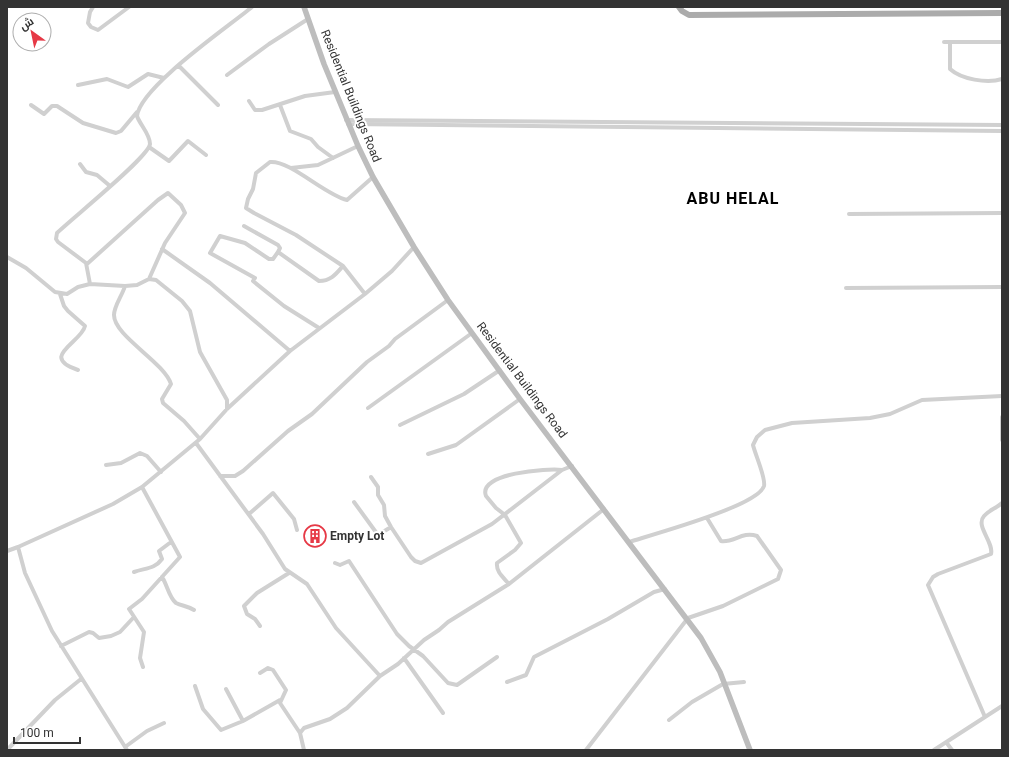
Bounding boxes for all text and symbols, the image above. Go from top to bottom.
north arrow [12,12,52,52]
text: ش [17,15,36,33]
street label: Residential Buildings Road [318,28,384,164]
district label: ABU HELAL [687,189,780,208]
street label: Residential Buildings Road [474,319,570,441]
building icon: Empty Lot [302,523,328,549]
place label: Empty Lot [330,529,384,543]
scale bar [14,719,80,745]
text: 100 m [20,726,54,740]

